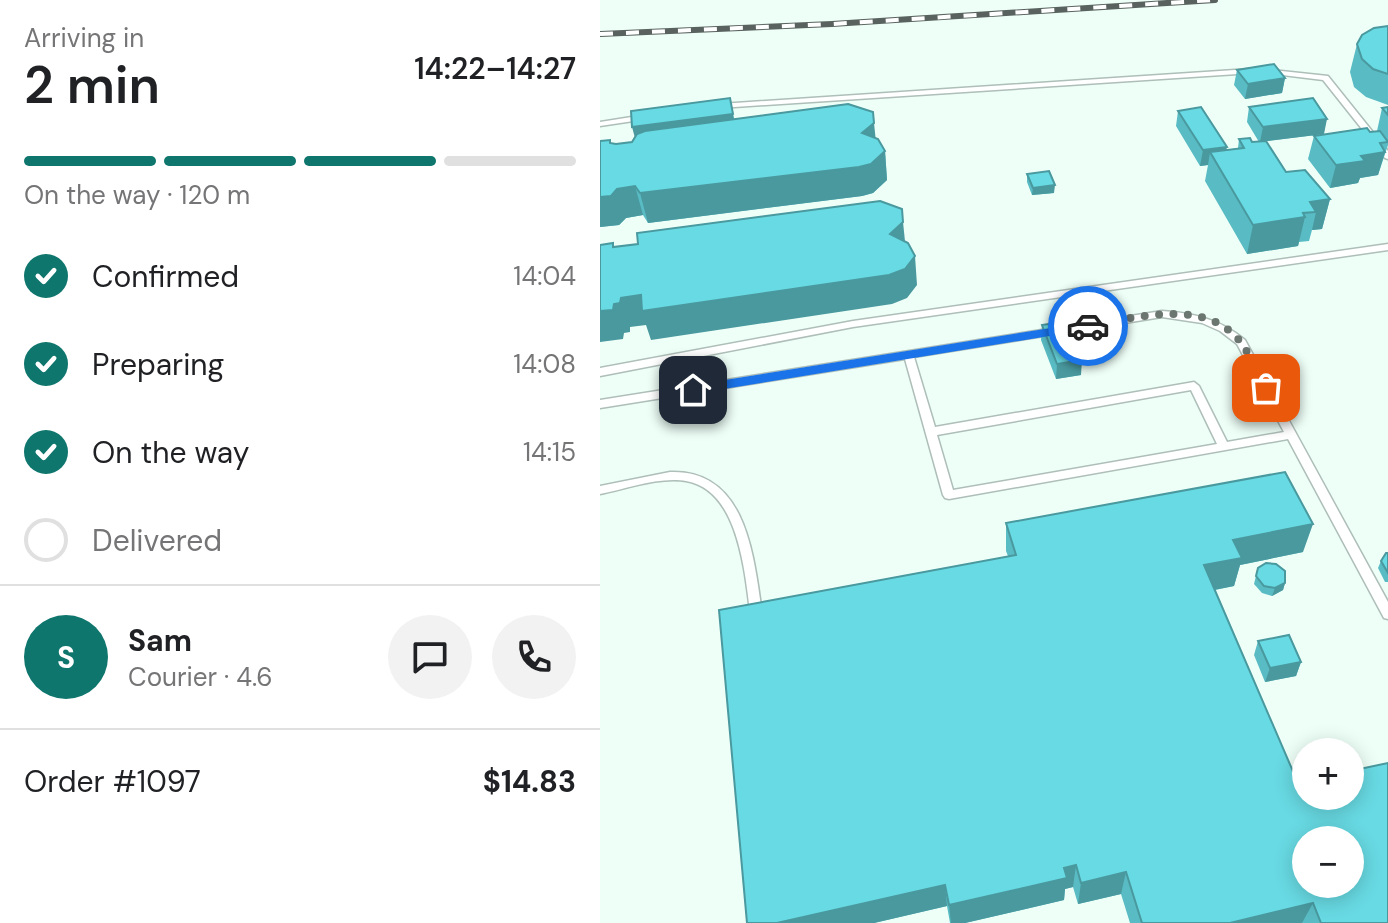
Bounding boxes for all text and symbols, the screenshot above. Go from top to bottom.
text: Arriving in [24,21,144,55]
text: 14:22–14:27 [414,49,576,88]
text: 2 min [24,51,160,119]
text: On the way · 120 m [24,178,250,212]
icon: check [24,254,68,298]
text: Confirmed [92,257,239,296]
text: 14:04 [513,259,576,293]
courier [1048,286,1128,366]
icon: car [1066,304,1110,348]
icon: check [24,342,68,386]
text: Preparing [92,345,224,384]
text: 14:08 [513,347,576,381]
pin [1232,354,1300,422]
pin [659,356,727,424]
icon: bag [1244,366,1288,410]
icon: home [671,368,715,412]
icon: check [24,430,68,474]
text: On the way [92,433,249,472]
text: 14:15 [523,435,576,469]
text: Delivered [92,521,222,560]
button: chat [388,615,472,699]
button: phone [492,615,576,699]
text: Sam [128,621,192,660]
text: S [57,638,75,677]
text: Courier · 4.6 [128,660,273,694]
map controls [1292,738,1364,898]
button: + [1292,738,1364,810]
text: Order #1097 [24,762,201,801]
text: $14.83 [483,762,576,801]
button: − [1292,826,1364,898]

